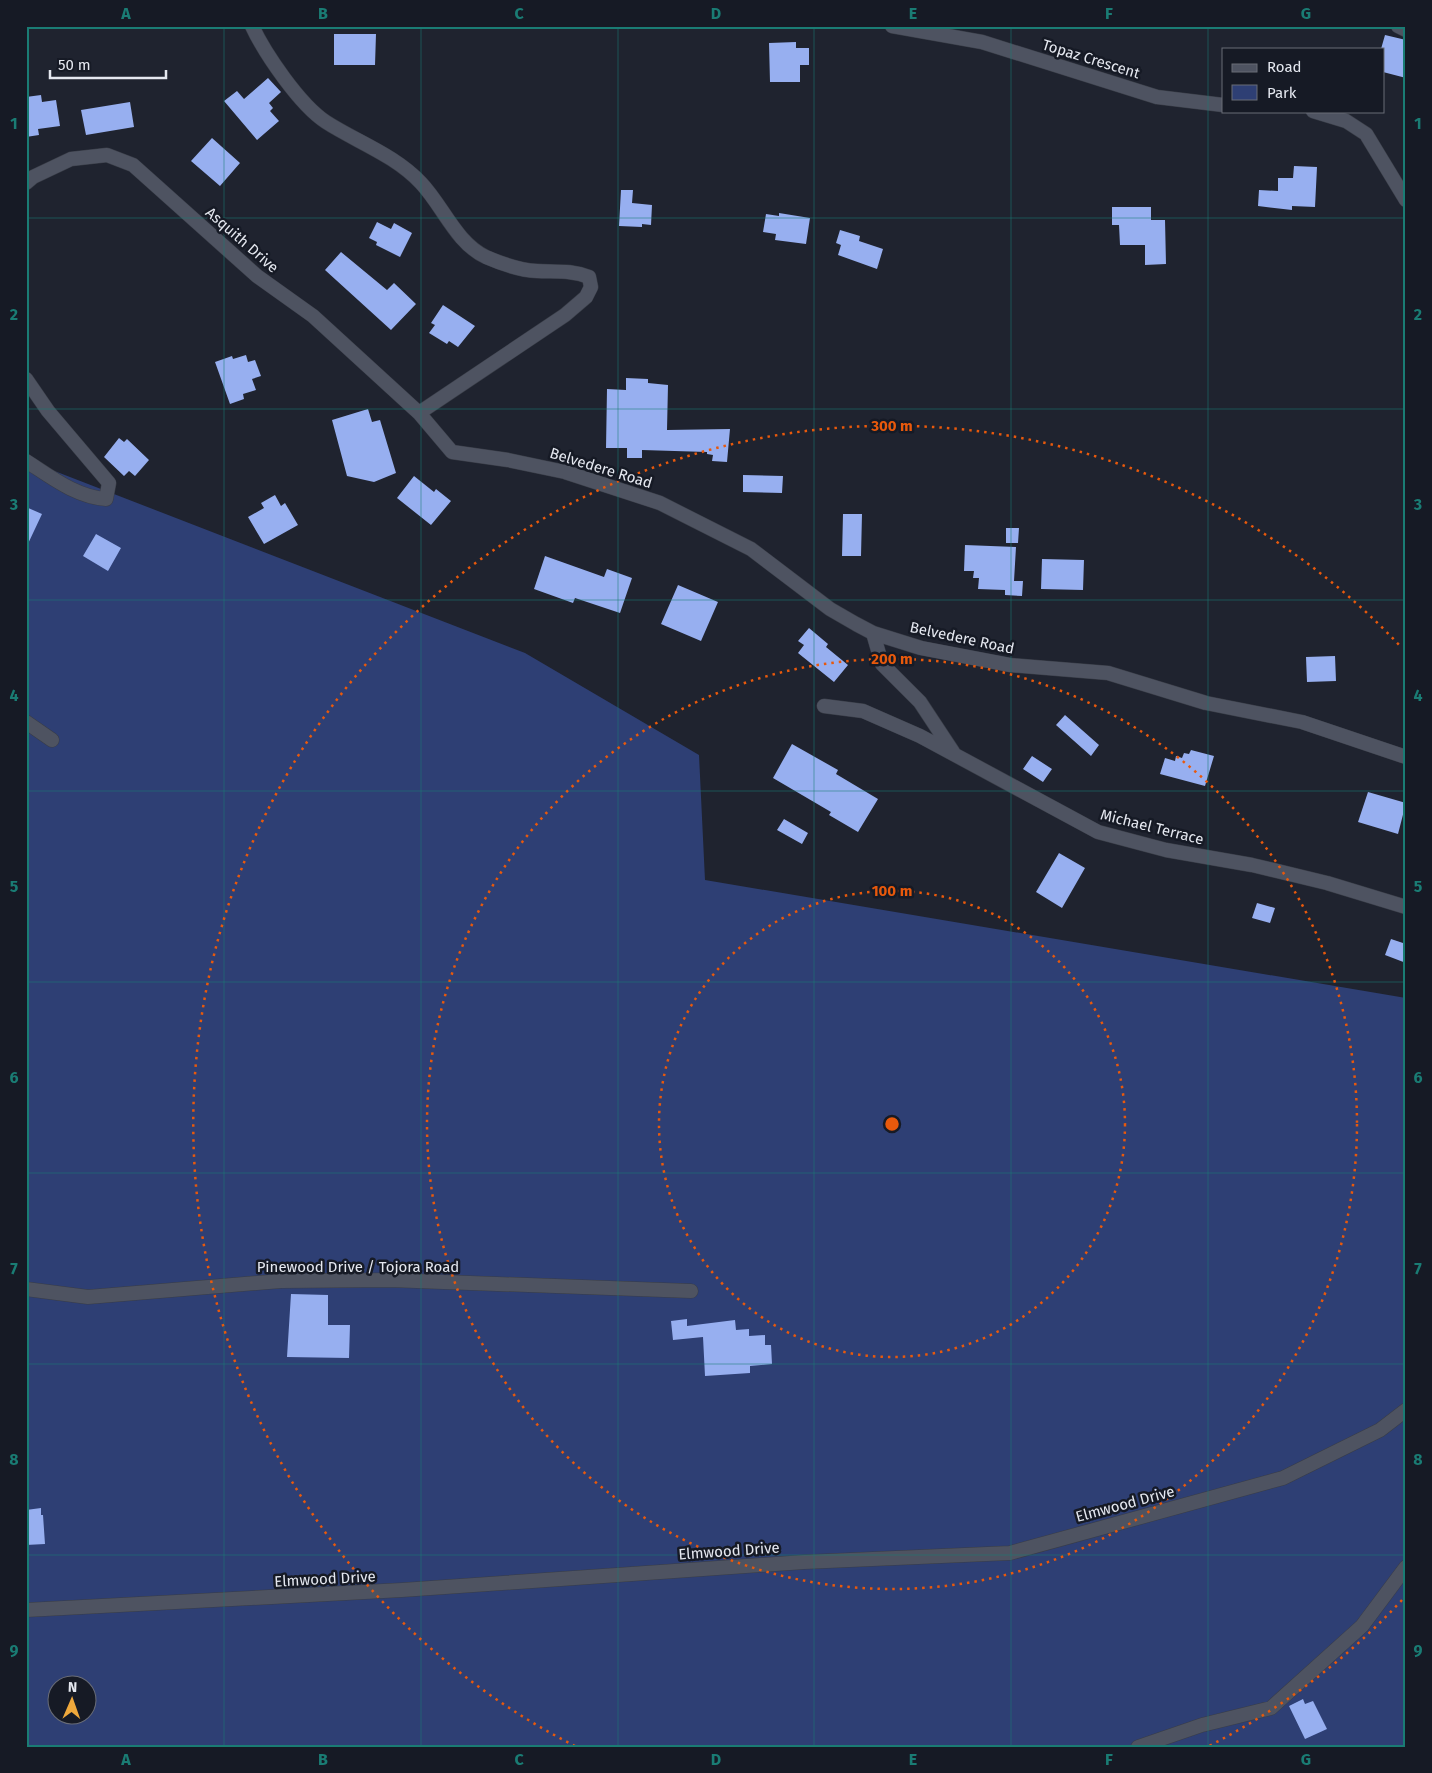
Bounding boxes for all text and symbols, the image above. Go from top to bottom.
text: A [120,4,131,23]
text: B [318,4,328,23]
text: C [514,4,524,23]
text: D [711,4,721,23]
text: E [909,4,917,23]
text: F [1105,4,1113,23]
text: G [1301,4,1311,23]
street label: Topaz Crescent [1040,36,1143,83]
scale bar [50,48,166,80]
legend [1222,48,1384,112]
text: 50 m [58,56,91,74]
text: Road [1267,58,1302,76]
text: Park [1267,84,1297,102]
text: 1 [10,114,18,133]
text: 1 [1414,114,1422,133]
street label: Asquith Drive [202,203,282,277]
text: 2 [10,305,18,324]
text: 2 [1414,305,1422,324]
text: 300 m [870,417,913,435]
street label: Belvedere Road [548,444,654,492]
text: 3 [9,495,18,514]
text: 3 [1413,495,1422,514]
street label: Belvedere Road [908,618,1016,658]
text: 200 m [871,650,913,668]
text: 4 [9,686,19,705]
text: 4 [1413,686,1423,705]
street label: Michael Terrace [1098,805,1206,849]
text: 5 [10,877,19,896]
text: 5 [1414,877,1423,896]
text: 100 m [872,882,912,900]
text: 6 [9,1068,19,1087]
text: 6 [1413,1068,1423,1087]
centre of rings [883,1115,901,1133]
street label: Pinewood Drive / Tojora Road [257,1258,459,1276]
text: 7 [10,1259,18,1278]
text: 7 [1414,1259,1422,1278]
text: 8 [9,1450,19,1469]
text: 8 [1413,1450,1423,1469]
street label: Elmwood Drive [1074,1482,1176,1526]
street label: Elmwood Drive [678,1538,780,1564]
street label: Elmwood Drive [274,1567,376,1591]
text: 9 [10,1641,19,1660]
text: 9 [1414,1641,1423,1660]
north arrow [48,1676,98,1726]
text: N [67,1679,77,1696]
text: A [120,1750,131,1769]
text: B [318,1750,328,1769]
text: C [514,1750,524,1769]
text: D [711,1750,721,1769]
text: E [909,1750,917,1769]
text: F [1105,1750,1113,1769]
text: G [1301,1750,1311,1769]

